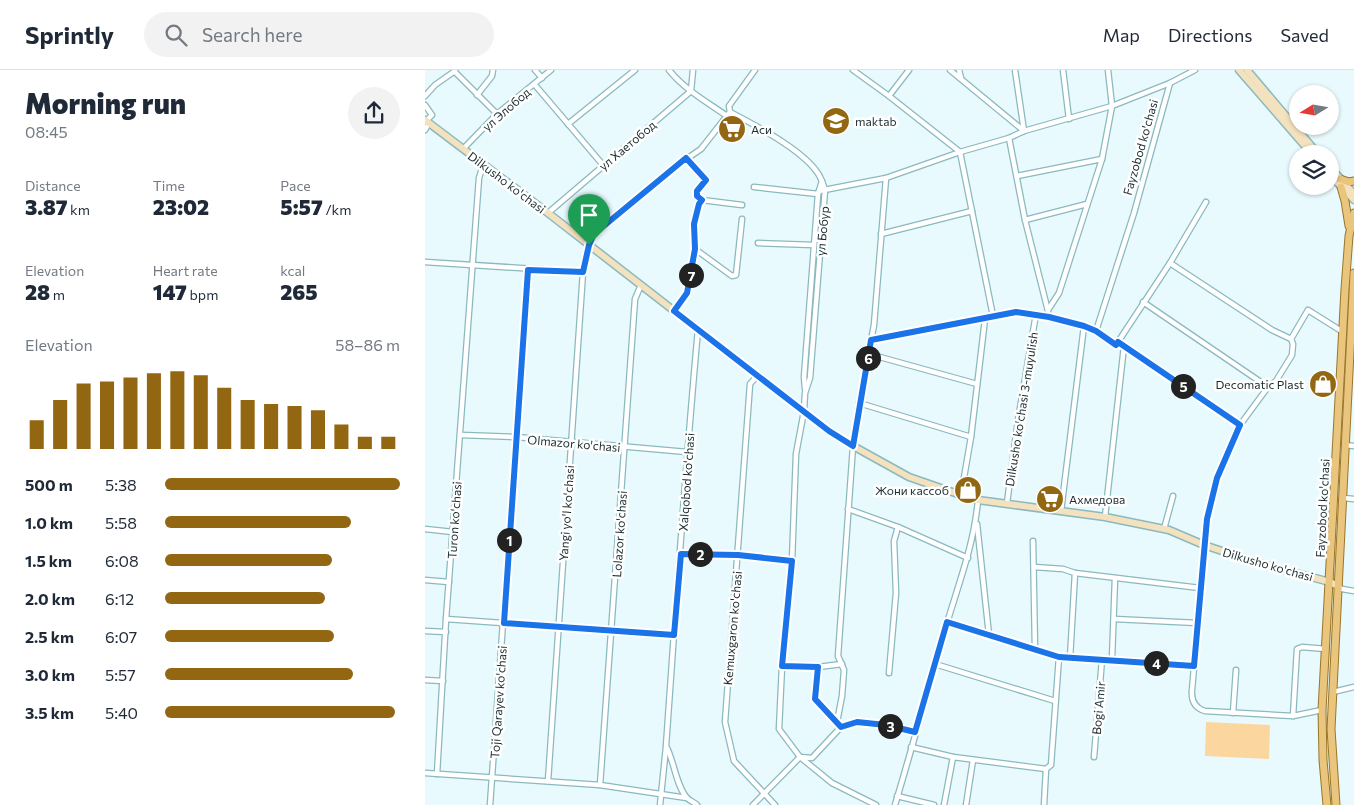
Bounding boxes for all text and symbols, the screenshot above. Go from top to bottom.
search box [144,12,494,57]
text: Sprintly [25,20,114,49]
icon: search [162,21,190,49]
text: Search here [202,23,302,46]
text: Map [1103,24,1140,46]
text: Directions [1168,24,1252,46]
text: Saved [1280,24,1329,46]
street label: ул Элобод [479,84,533,134]
north arrow [1289,85,1339,135]
map controls [1289,85,1339,195]
text: Morning run [25,86,186,120]
button: share [348,87,400,139]
street label: Fayzobod ko'chasi [1120,97,1160,197]
school or university icon: maktab [821,106,851,136]
supermarket icon: Аси [717,114,747,144]
place label: maktab [855,114,897,128]
street label: ул Хаетобод [596,117,658,173]
text: 08:45 [25,122,68,141]
place label: Аси [751,122,772,136]
button: layers [1289,145,1339,195]
street label: Dilkusho ko'chasi [465,148,549,216]
text: Distance [25,177,81,194]
text: Time [153,177,185,194]
text: Pace [280,177,311,194]
text: 3.87 [25,194,67,219]
text: 23:02 [153,194,209,219]
text: 5:57 [280,194,323,219]
pin [568,194,610,245]
text: km [67,201,90,218]
text: /km [323,201,351,218]
icon: arrive [575,201,603,229]
street label: ул Бобур [813,205,831,257]
text: Elevation [25,262,84,279]
text: Heart rate [153,262,218,279]
text: kcal [280,262,305,279]
pin: 7 [679,262,703,288]
text: 7 [688,267,695,284]
text: 28 [25,279,50,304]
text: 147 [153,279,187,304]
text: 265 [280,279,318,304]
text: m [50,286,65,303]
text: bpm [187,286,218,303]
street label: Dilkusho ko'chasi 3-muyulish [1002,331,1040,487]
text: Elevation [25,335,93,354]
text: 58–86 m [335,335,400,354]
pin: 6 [855,346,881,370]
text: 6 [864,350,873,367]
shop icon: Decomatic Plast [1308,369,1338,399]
pin: 5 [1171,374,1195,398]
place label: Decomatic Plast [1216,377,1304,391]
text: 5 [1179,378,1188,395]
street label: Olmazor ko'chasi [527,432,621,454]
street label: Xalqobod ko'chasi [676,432,696,532]
street label: Fayzobod ko'chasi [1312,458,1332,558]
street label: Yangi yo'l ko'chasi [556,465,576,561]
text: 500 m [25,475,73,494]
text: 5:38 [105,475,137,494]
shop icon: Жони кассоб [953,475,983,505]
street label: Turon ko'chasi [444,481,464,559]
place label: Жони кассоб [875,483,949,497]
supermarket icon: Ахмедова [1035,484,1065,514]
street label: Lolazor ko'chasi [609,490,629,578]
place label: Ахмедова [1069,492,1125,506]
text: 1.0 km [25,513,73,532]
text: 5:58 [105,513,137,532]
pin: 1 [497,528,521,552]
text: 1 [506,532,513,549]
pin: 2 [687,542,713,566]
street label: Dilkusho ko'chasi [1221,544,1315,584]
text: 2 [697,546,704,563]
text: 1.5 km [25,551,72,570]
text: 6:08 [105,551,139,570]
street label: Kemuxgaron ko'chasi [720,570,744,686]
text: 2.0 km [25,589,75,608]
text: 6:12 [105,589,134,608]
text: 2.5 km [25,627,74,646]
text: 6:07 [105,627,137,646]
street label: Toji Qarayev ko'chasi [487,645,509,759]
pin: 4 [1143,650,1169,676]
text: 4 [1152,655,1161,672]
text: 3.0 km [25,665,75,684]
text: 5:57 [105,665,136,684]
street label: Bogi Amir [1089,681,1107,735]
text: 3.5 km [25,703,74,722]
text: 5:40 [105,703,138,722]
pin: 3 [877,714,903,738]
text: 3 [886,718,895,735]

